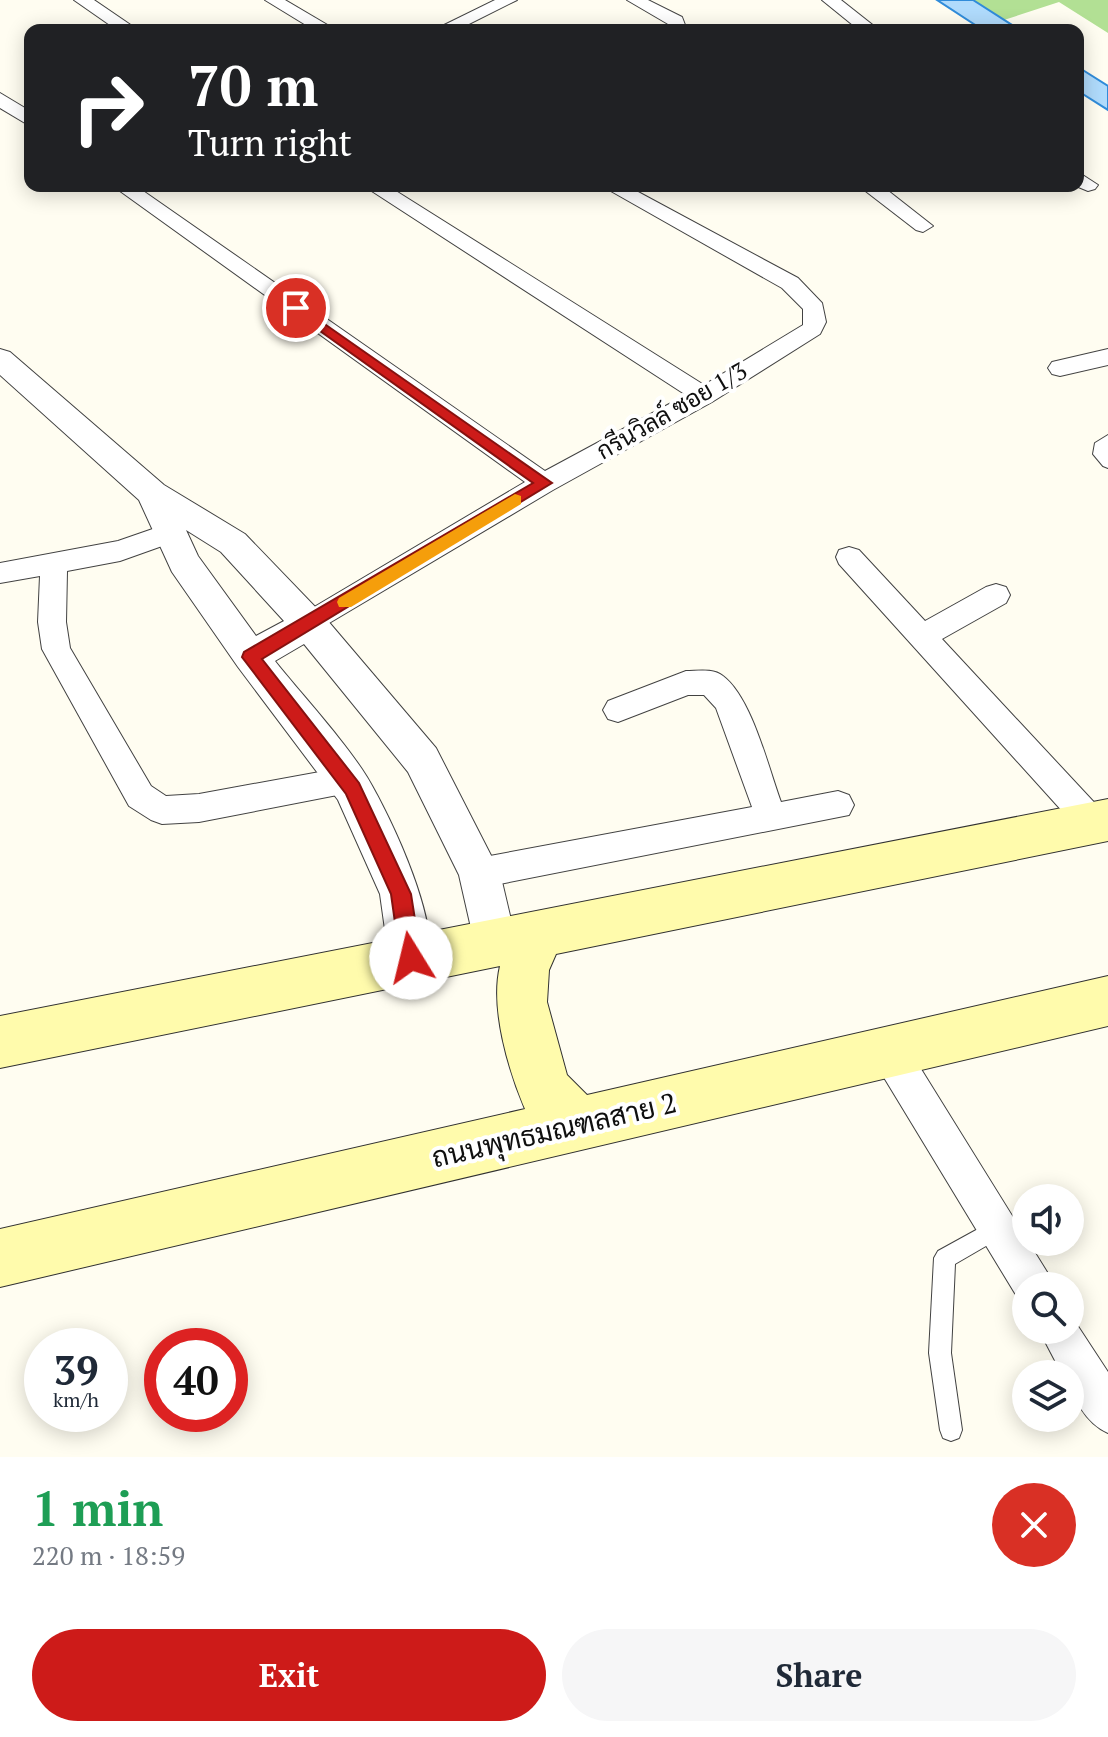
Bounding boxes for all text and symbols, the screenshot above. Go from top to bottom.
text: 70 m [188,48,318,122]
icon: right [56,56,160,160]
text: Turn right [188,119,352,166]
pin [262,274,330,342]
icon: arrive [274,286,318,330]
street label: กรีนวิลล์ ซอย 1/3 [590,354,753,466]
position arrow [369,916,453,1000]
street label: ถนนพุทธมณฑลสาย 2 [428,1083,680,1178]
map controls [1012,1184,1084,1432]
button: sound [1012,1184,1084,1256]
button: search [1012,1272,1084,1344]
speed limit sign: 40 [144,1328,248,1432]
text: 39 [53,1343,99,1396]
button: layers [1012,1360,1084,1432]
text: km/h [53,1386,99,1413]
text: 1 min [32,1476,163,1540]
button: close [992,1483,1076,1567]
text: 220 m · 18:59 [32,1538,185,1572]
button: Exit [32,1629,546,1721]
button: Share [562,1629,1076,1721]

